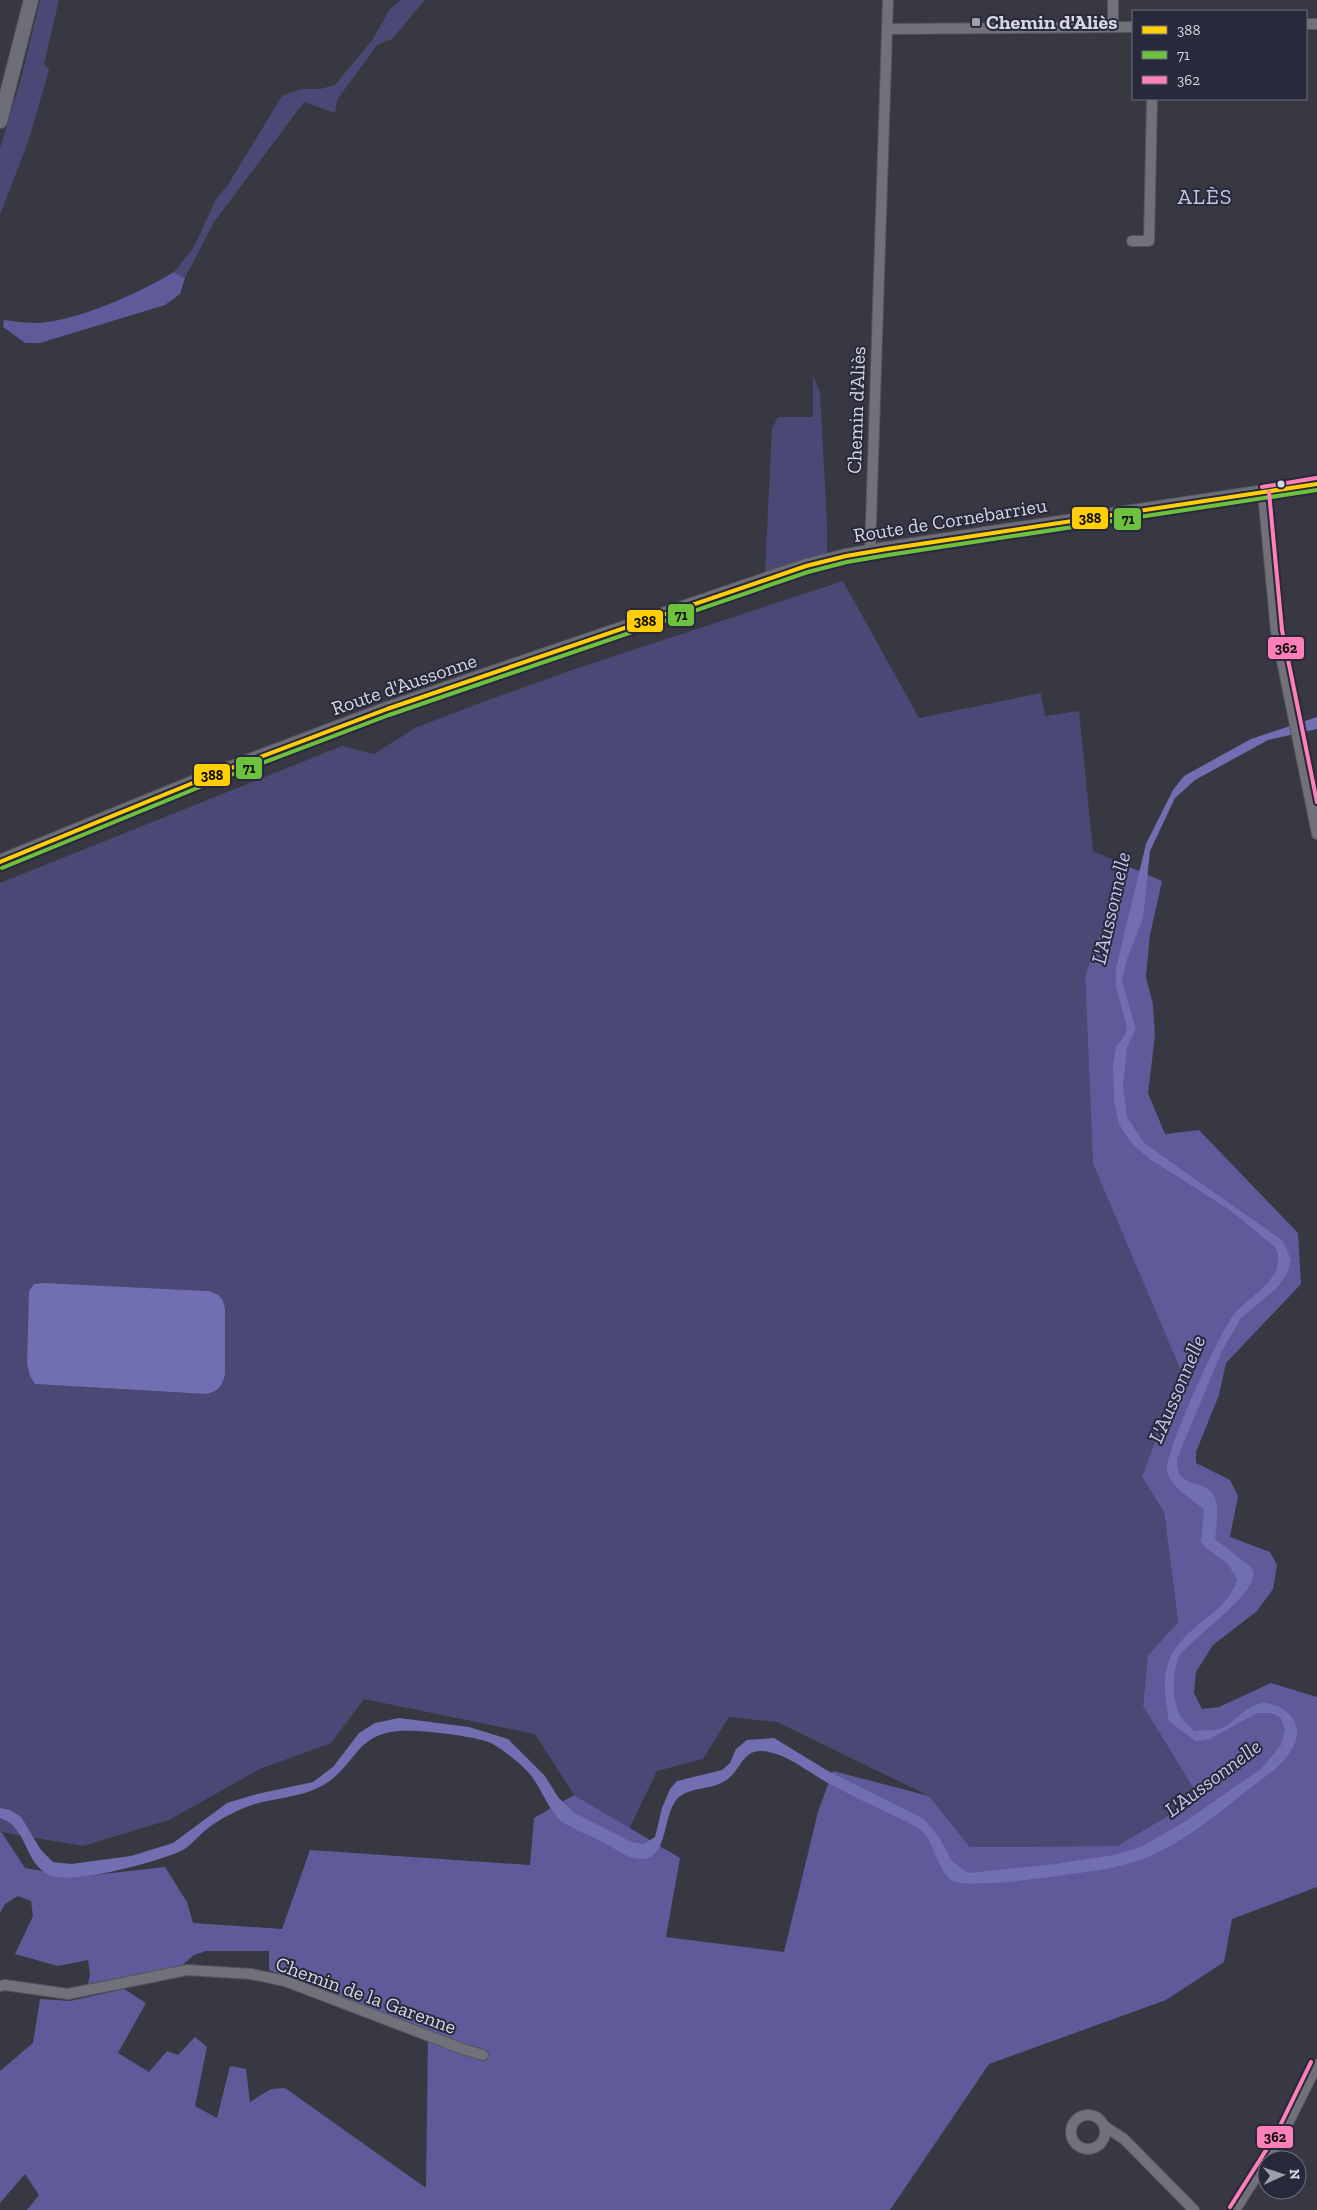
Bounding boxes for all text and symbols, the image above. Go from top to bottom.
place label: Chemin d'Aliès [986,10,1117,34]
legend [1132,10,1307,100]
marker: Chemin d'Aliès [970,16,982,28]
text: 388 [1177,21,1200,39]
text: 71 [1177,46,1190,64]
text: 362 [1177,71,1200,89]
district label: ALÈS [1178,183,1232,210]
street label: Chemin d'Aliès [842,346,870,474]
unlabelled marker [1276,479,1286,489]
street label: Route de Cornebarrieu [851,493,1049,547]
line badge: 388 [1071,506,1109,530]
line badge: 71 [1113,507,1142,531]
text: 388 [1079,510,1102,527]
text: 71 [1122,511,1135,528]
line badge: 71 [667,603,695,627]
text: 71 [675,607,688,624]
line badge: 388 [626,609,664,633]
text: 388 [634,613,657,630]
line badge: 362 [1267,636,1305,660]
text: 362 [1275,640,1298,657]
street label: Route d'Aussonne [328,648,480,720]
line badge: 71 [235,756,263,780]
text: 71 [243,760,256,777]
line badge: 388 [193,763,231,787]
text: 388 [201,767,224,784]
water label: L'Aussonnelle [1085,849,1136,966]
water label: L'Aussonnelle [1143,1331,1210,1446]
water label: L'Aussonnelle [1160,1733,1266,1822]
street label: Chemin de la Garenne [272,1951,460,2039]
line badge: 362 [1256,2125,1294,2149]
text: 362 [1264,2129,1287,2146]
north arrow [1257,2150,1307,2200]
text: N [1286,2169,1303,2180]

